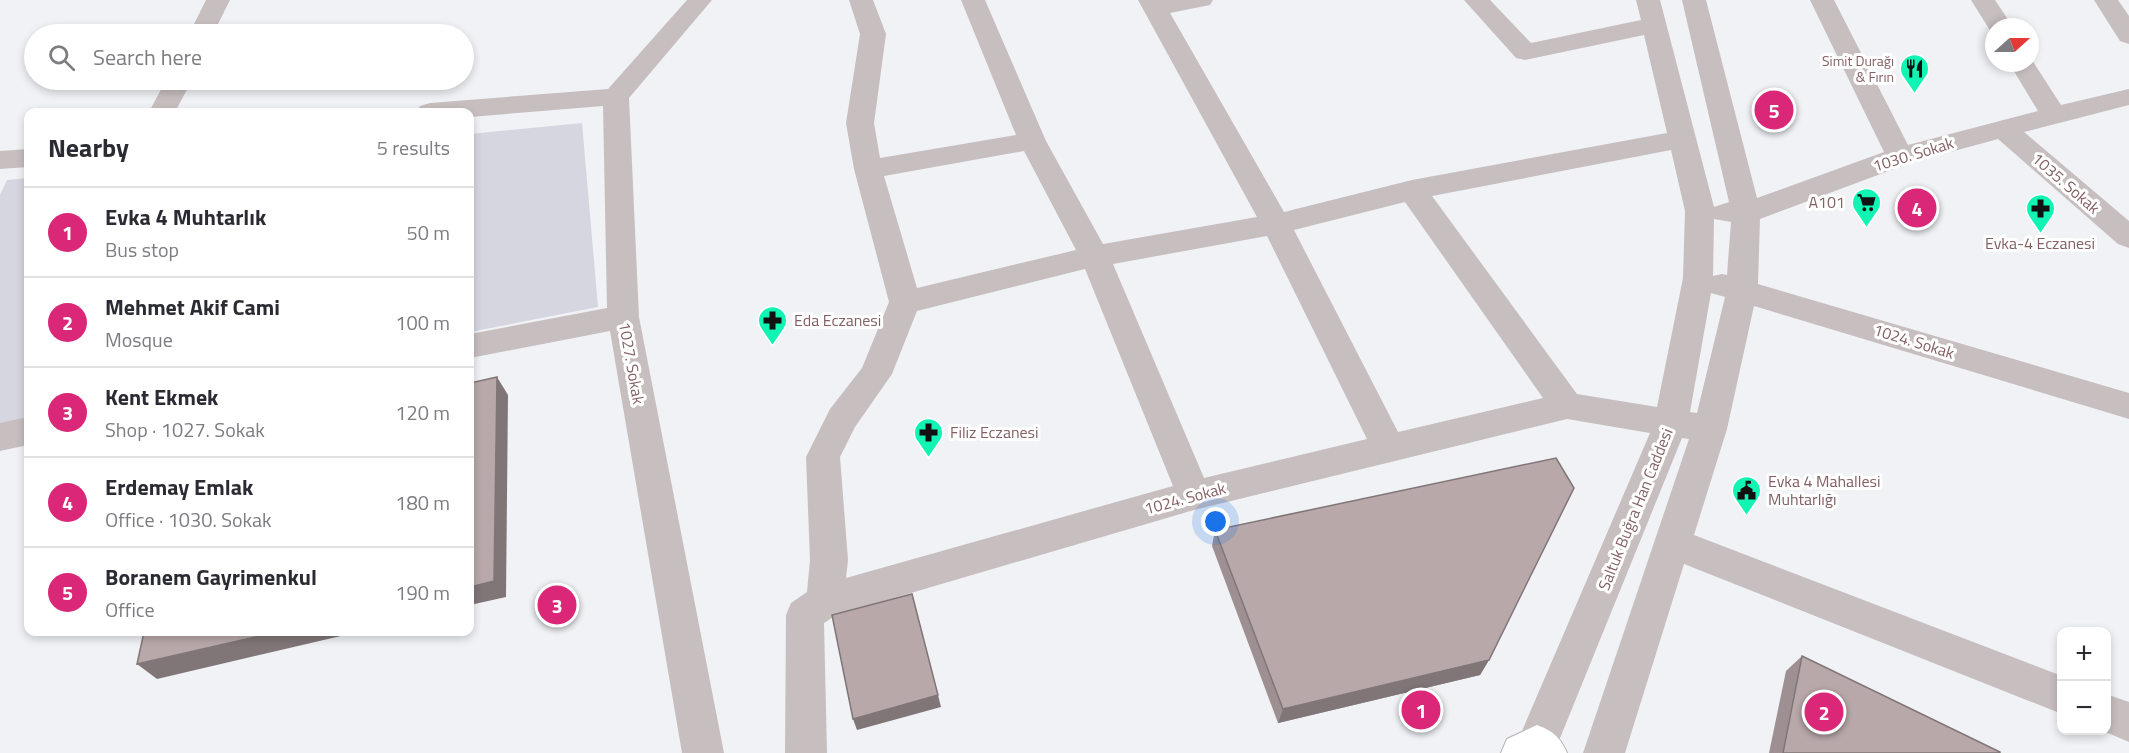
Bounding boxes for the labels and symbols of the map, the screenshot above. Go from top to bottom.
north arrow [1985,18,2039,72]
place label: Simit Durağı & Fırın [1822,50,1894,87]
restaurant icon: Simit Durağı & Fırın [1899,52,1931,94]
pin: 5 [1754,88,1794,132]
street label: 1030. Sokak [1870,130,1957,178]
street label: 1035. Sokak [2027,147,2106,220]
supermarket icon: A101 [1850,186,1882,228]
pin: 4 [1898,186,1936,230]
place label: A101 [1809,190,1845,214]
pharmacy icon: Evka-4 Eczanesi [2024,192,2056,234]
place label: Evka-4 Eczanesi [1985,231,2095,255]
pharmacy icon: Eda Eczanesi [757,304,789,346]
place label: Eda Eczanesi [794,308,881,332]
street label: 1024. Sokak [1871,317,1958,365]
street label: 1027. Sokak [613,320,651,406]
pharmacy icon: Filiz Eczanesi [913,416,945,458]
place label: Filiz Eczanesi [950,420,1039,444]
street label: Saltuk Buğra Han Caddesi [1591,424,1679,594]
place label: Evka 4 Mahallesi Muhtarlığı [1768,469,1880,511]
public building icon: Evka 4 Mahallesi Muhtarlığı [1731,474,1763,516]
street label: 1024. Sokak [1142,476,1229,520]
your location [1201,507,1230,536]
pin: 3 [538,582,576,628]
pin: 1 [1402,688,1440,732]
pin: 2 [1804,690,1844,734]

